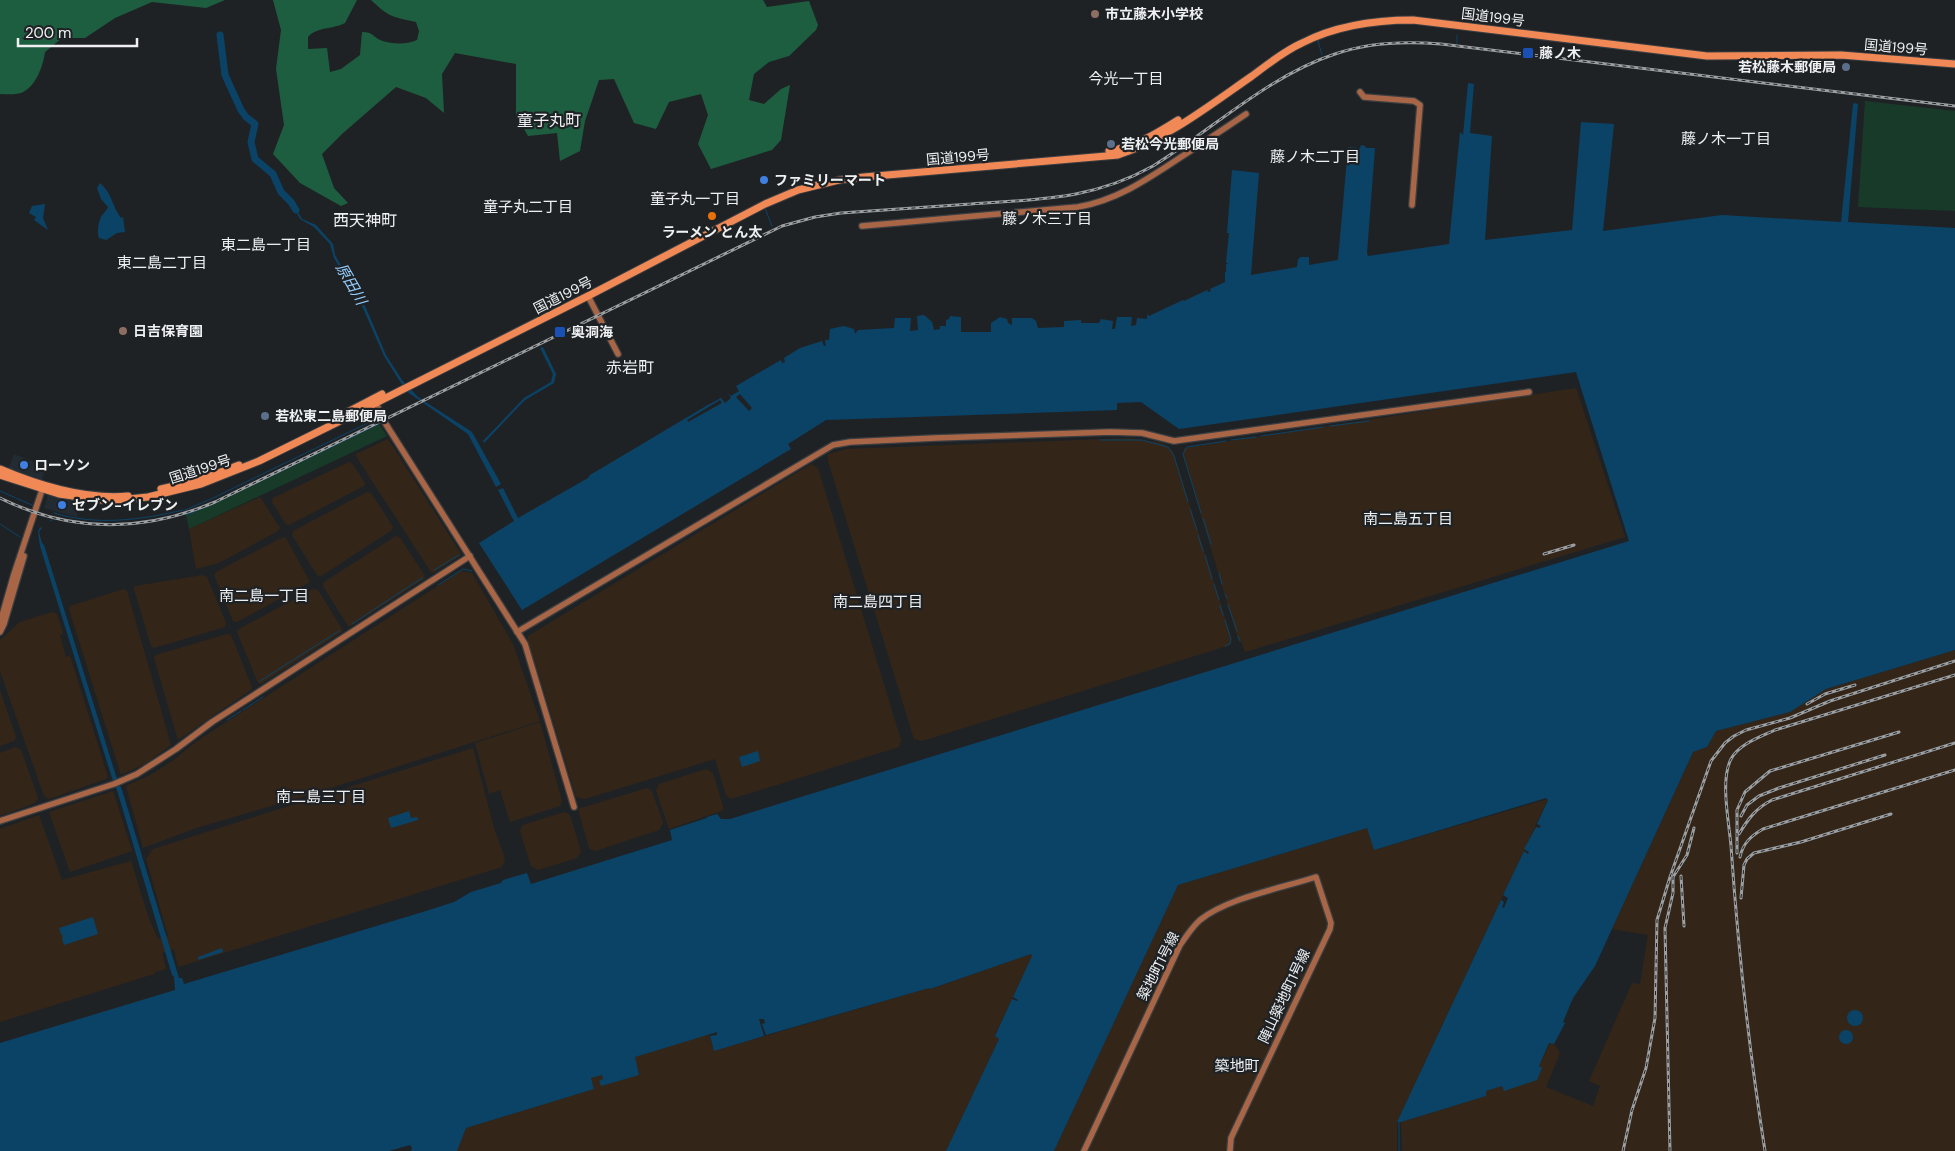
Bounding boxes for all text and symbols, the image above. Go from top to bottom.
street label: 国道199号 [1460,4,1526,30]
place label: 市立藤木小学校 [1105,5,1203,23]
marker: 市立藤木小学校 [1089,8,1101,20]
scale bar [18,15,136,47]
text: 200 m [25,23,71,43]
street label: 国道199号 [1863,35,1929,59]
place label: 藤ノ木 [1539,44,1581,62]
marker: 藤ノ木 [1521,46,1535,60]
place label: 若松藤木郵便局 [1738,58,1836,76]
marker: 若松藤木郵便局 [1840,61,1852,73]
district label: 今光一丁目 [1088,69,1164,89]
district label: 童子丸町 [517,110,581,131]
district label: 藤ノ木一丁目 [1681,129,1771,149]
place label: 若松今光郵便局 [1121,135,1219,153]
marker: 若松今光郵便局 [1105,138,1117,150]
street label: 国道199号 [925,145,991,169]
district label: 藤ノ木二丁目 [1270,147,1360,167]
place label: ファミリーマート [774,171,886,189]
marker: ファミリーマート [758,174,770,186]
district label: 童子丸一丁目 [650,189,740,209]
district label: 童子丸二丁目 [483,197,573,217]
district label: 藤ノ木三丁目 [1002,209,1092,229]
district label: 西天神町 [333,210,397,231]
marker: ラーメン とん太 [706,210,718,222]
place label: ラーメン とん太 [662,223,762,241]
district label: 東二島一丁目 [221,235,311,255]
district label: 東二島二丁目 [117,253,207,273]
water label: 原田川 [331,260,372,310]
street label: 国道199号 [530,272,596,318]
place label: 日吉保育園 [133,322,203,340]
place label: 奥洞海 [571,323,613,341]
marker: 日吉保育園 [117,325,129,337]
marker: 奥洞海 [553,325,567,339]
district label: 赤岩町 [606,357,654,378]
place label: 若松東二島郵便局 [275,407,387,425]
marker: 若松東二島郵便局 [259,410,271,422]
street label: 国道199号 [167,451,233,487]
place label: ローソン [34,456,90,474]
marker: ローソン [18,459,30,471]
place label: セブン-イレブン [72,496,178,514]
marker: セブン-イレブン [56,499,68,511]
district label: 南二島五丁目 [1363,509,1453,529]
district label: 南二島一丁目 [219,586,309,606]
district label: 南二島四丁目 [833,592,923,612]
district label: 南二島三丁目 [276,787,366,807]
street label: 築地町1号線 [1133,929,1183,1003]
street label: 陣山築地町1号線 [1254,946,1314,1046]
district label: 築地町 [1214,1056,1260,1076]

